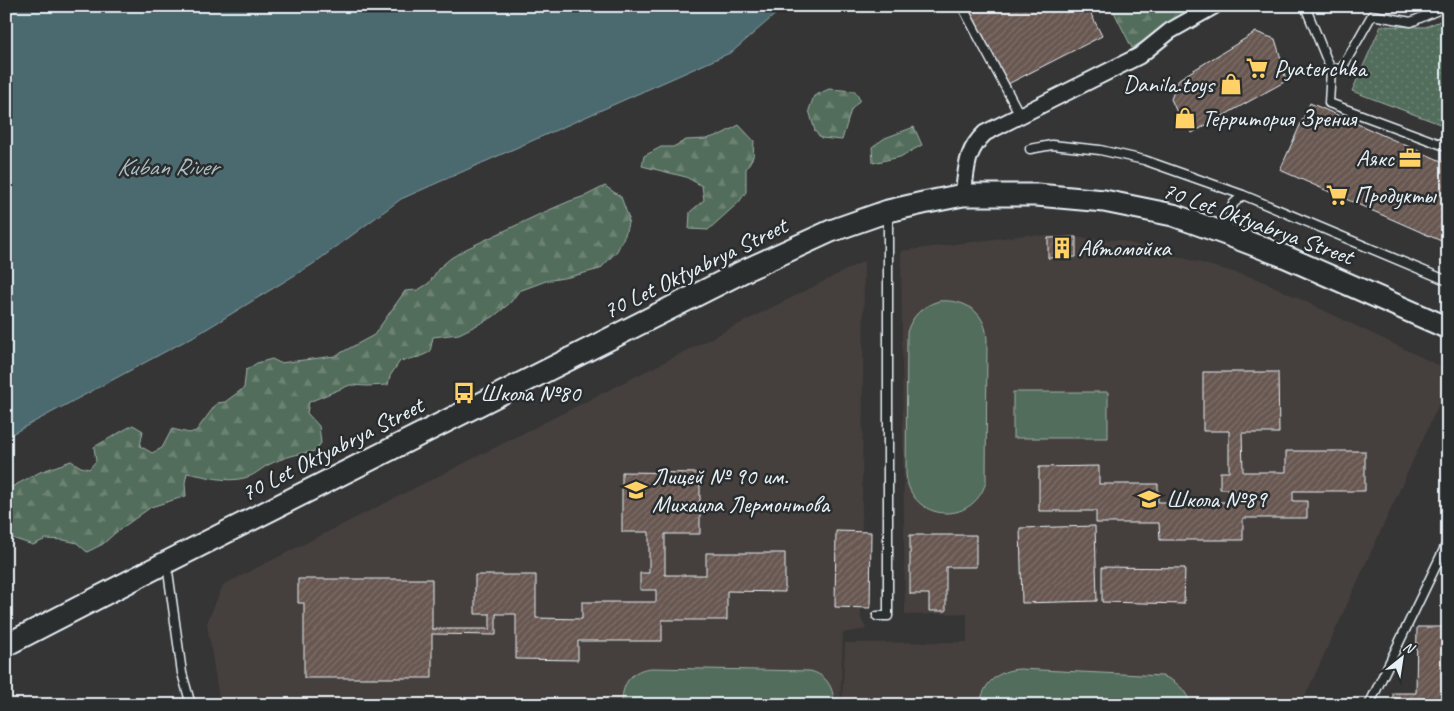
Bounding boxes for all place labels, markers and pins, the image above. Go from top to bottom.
place label: Pyaterchka [1274,53,1368,83]
supermarket icon: Pyaterchka [1244,55,1270,81]
place label: Danila.toys [1123,69,1216,99]
shop icon: Danila.toys [1218,71,1244,97]
place label: Территория Зрения [1202,103,1358,133]
shop icon: Территория Зрения [1172,105,1198,131]
place label: Аякс [1356,143,1396,173]
office icon: Аякс [1397,145,1423,171]
place label: Продукты [1354,180,1438,210]
supermarket icon: Продукты [1324,182,1350,208]
place label: Автомойка [1078,233,1172,263]
building icon: Автомойка [1049,235,1075,261]
place label: Школа №80 [480,378,582,408]
bus stop icon: Школа №80 [451,380,477,406]
place label: Лицей № 90 им. Михаила Лермонтова [652,461,830,519]
school or university icon: Лицей № 90 им. Михаила Лермонтова [623,477,649,503]
place label: Школа №89 [1166,484,1268,514]
school or university icon: Школа №89 [1136,486,1162,512]

